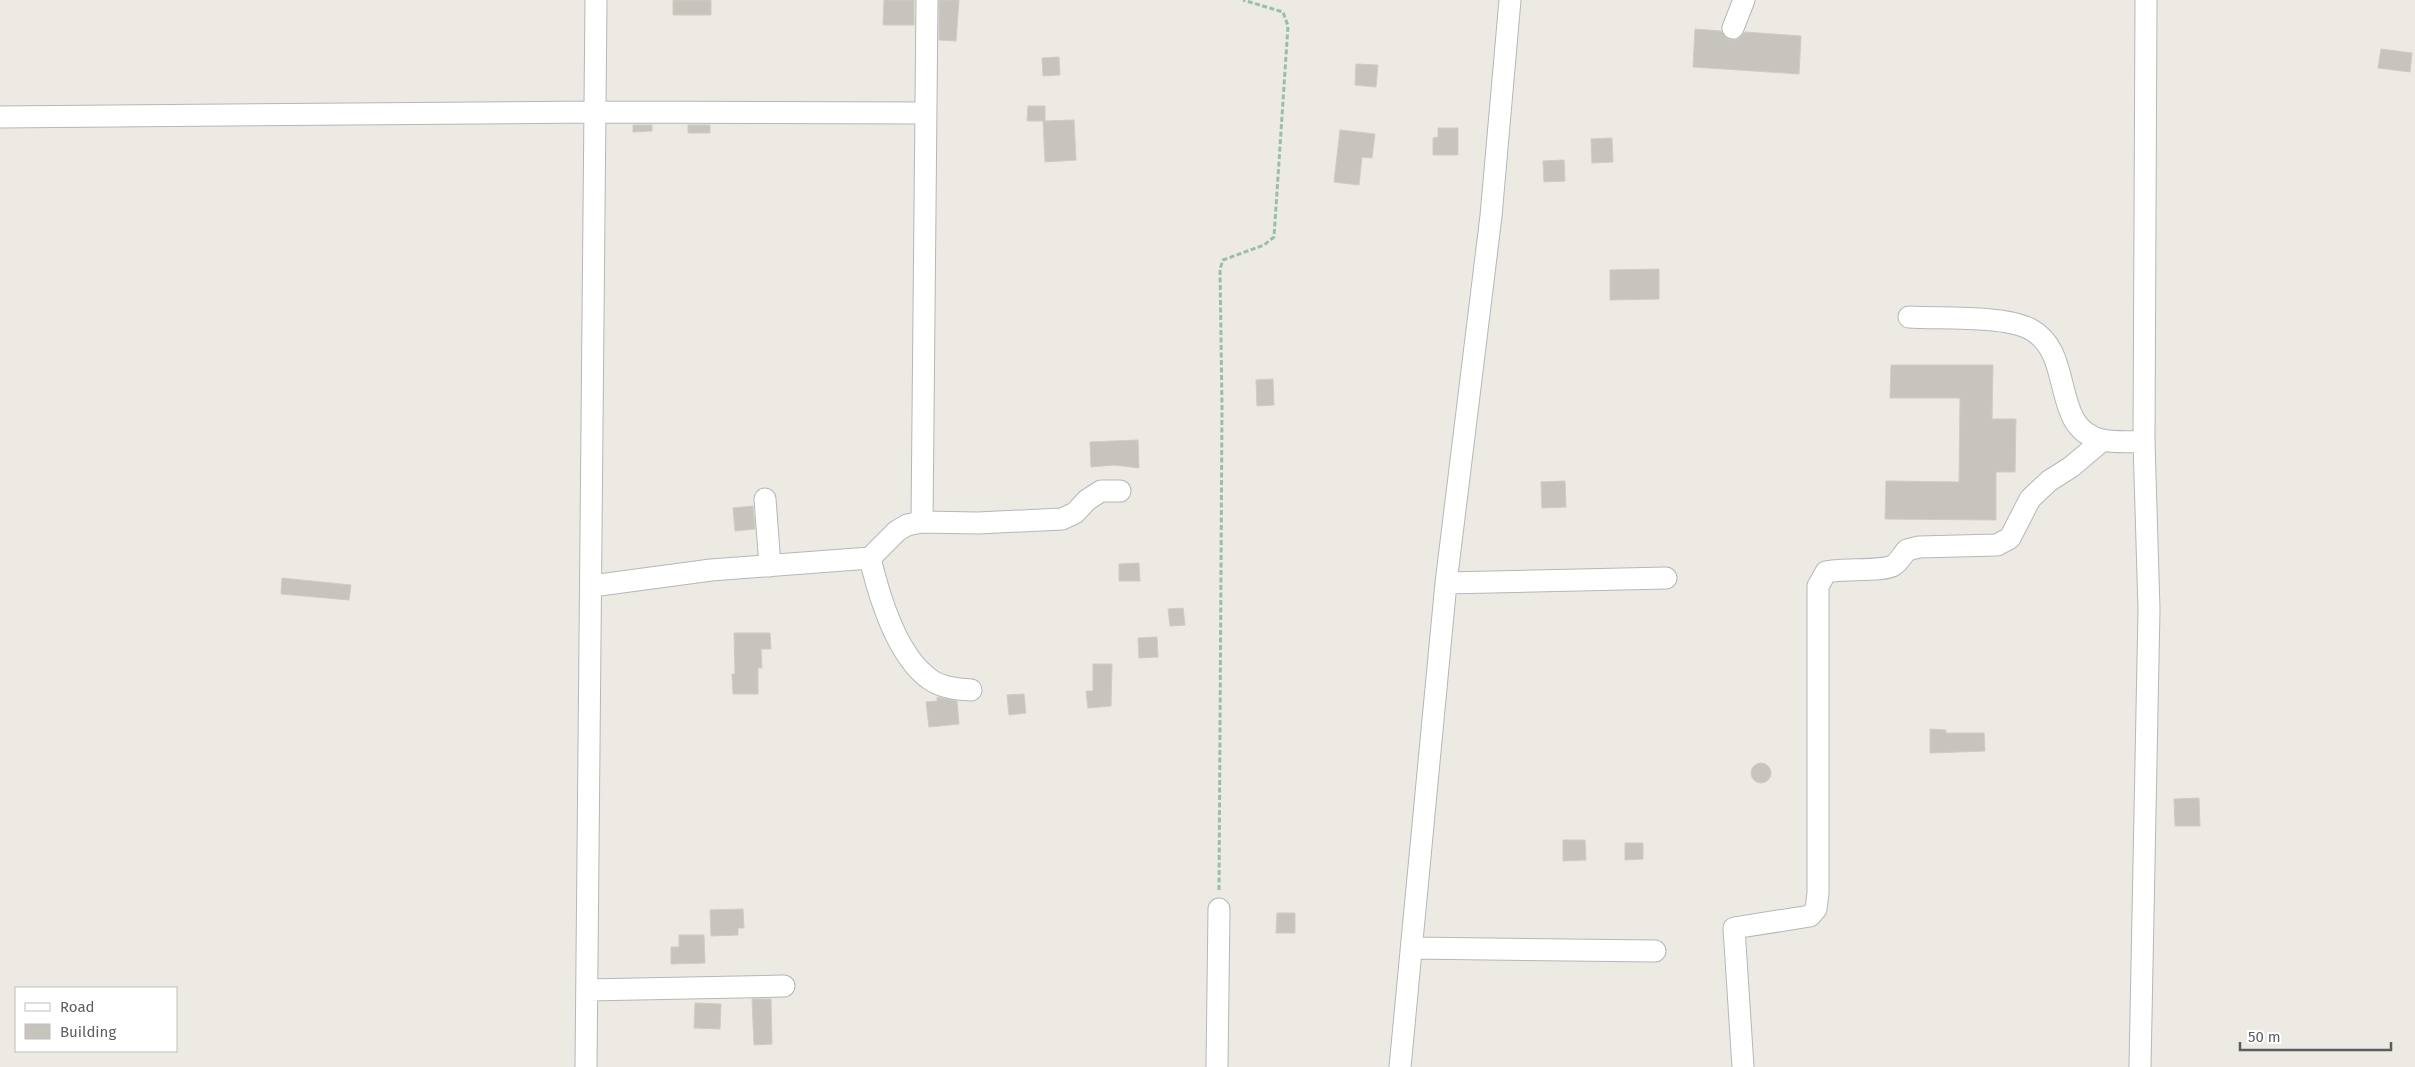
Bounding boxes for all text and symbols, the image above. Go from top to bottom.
legend [15,987,178,1052]
text: Road [60,998,95,1016]
scale bar [2240,1020,2391,1052]
text: Building [60,1023,116,1041]
text: 50 m [2248,1028,2281,1046]

